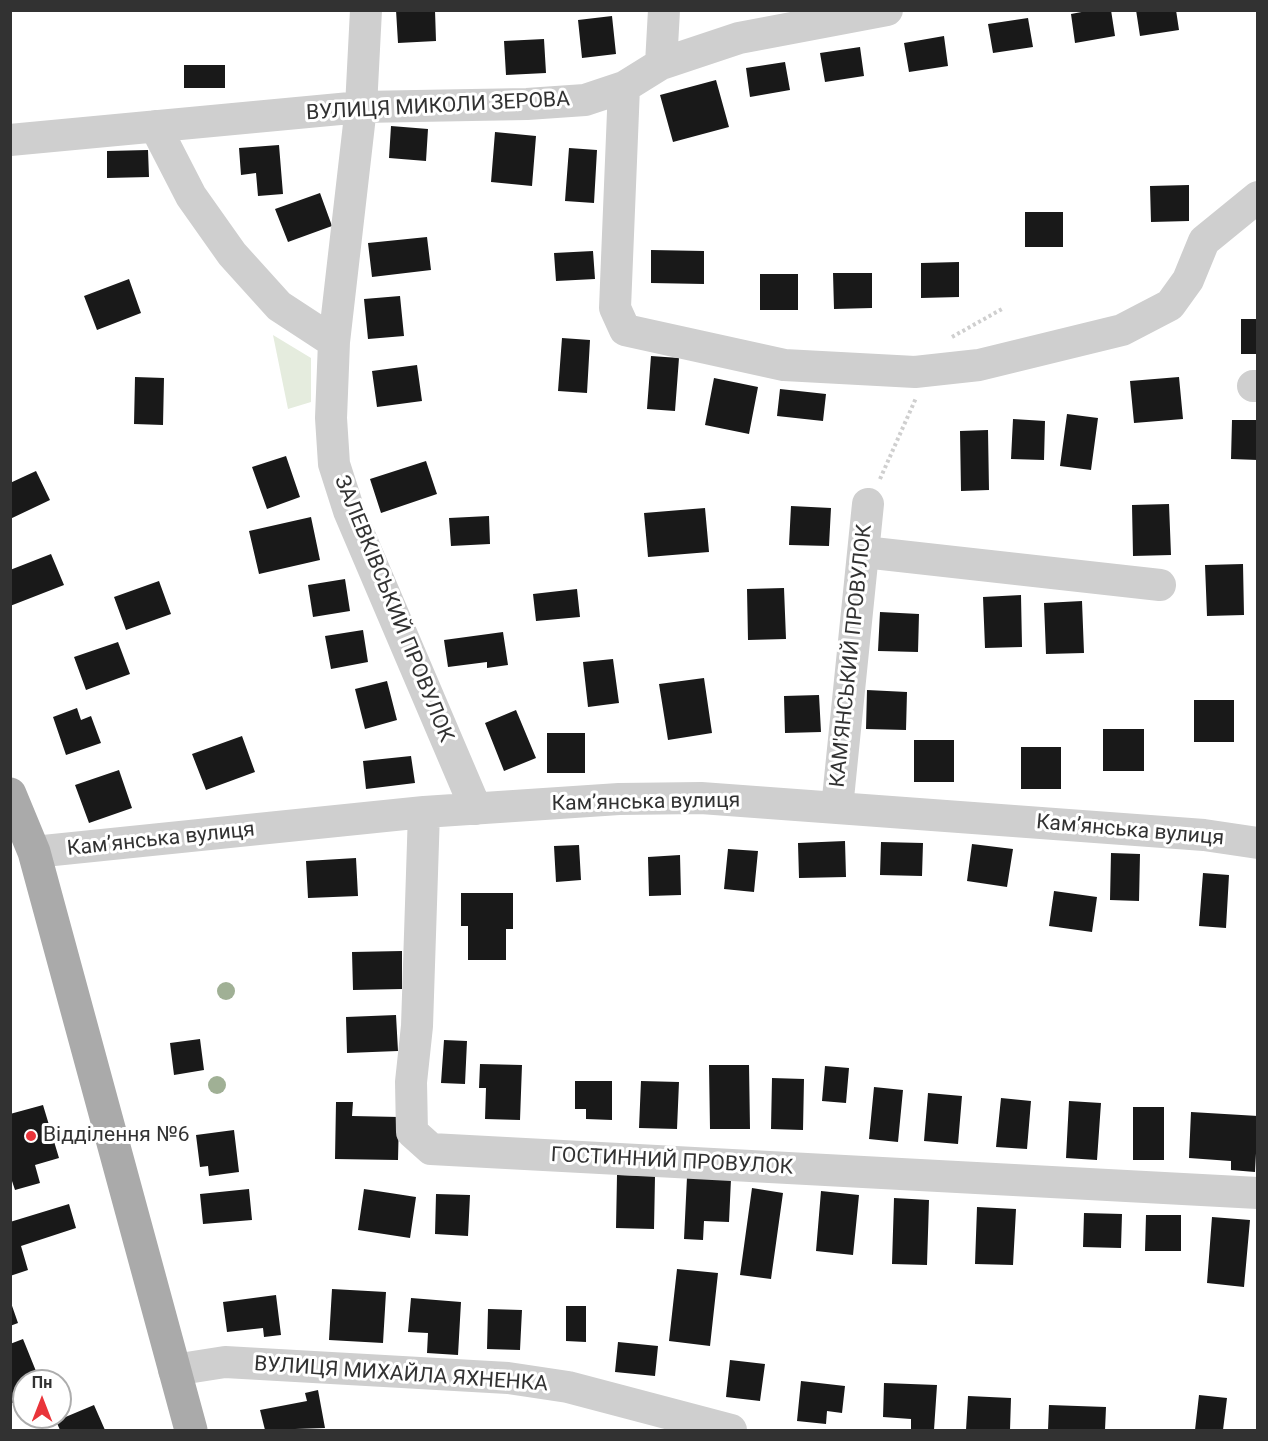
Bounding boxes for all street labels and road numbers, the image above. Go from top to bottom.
street label: ВУЛИЦЯ МИКОЛИ ЗЕРОВА [306,88,570,126]
street label: ЗАЛЕВКІВСЬКИЙ ПРОВУЛОК [328,472,458,746]
street label: КАМ'ЯНСЬКИЙ ПРОВУЛОК [826,523,878,789]
street label: Камʼянська вулиця [552,789,740,817]
street label: Камʼянська вулиця [1035,810,1225,852]
street label: Камʼянська вулиця [66,818,256,862]
street label: ГОСТИННИЙ ПРОВУЛОК [550,1143,794,1181]
street label: ВУЛИЦЯ МИХАЙЛА ЯХНЕНКА [253,1352,549,1398]

